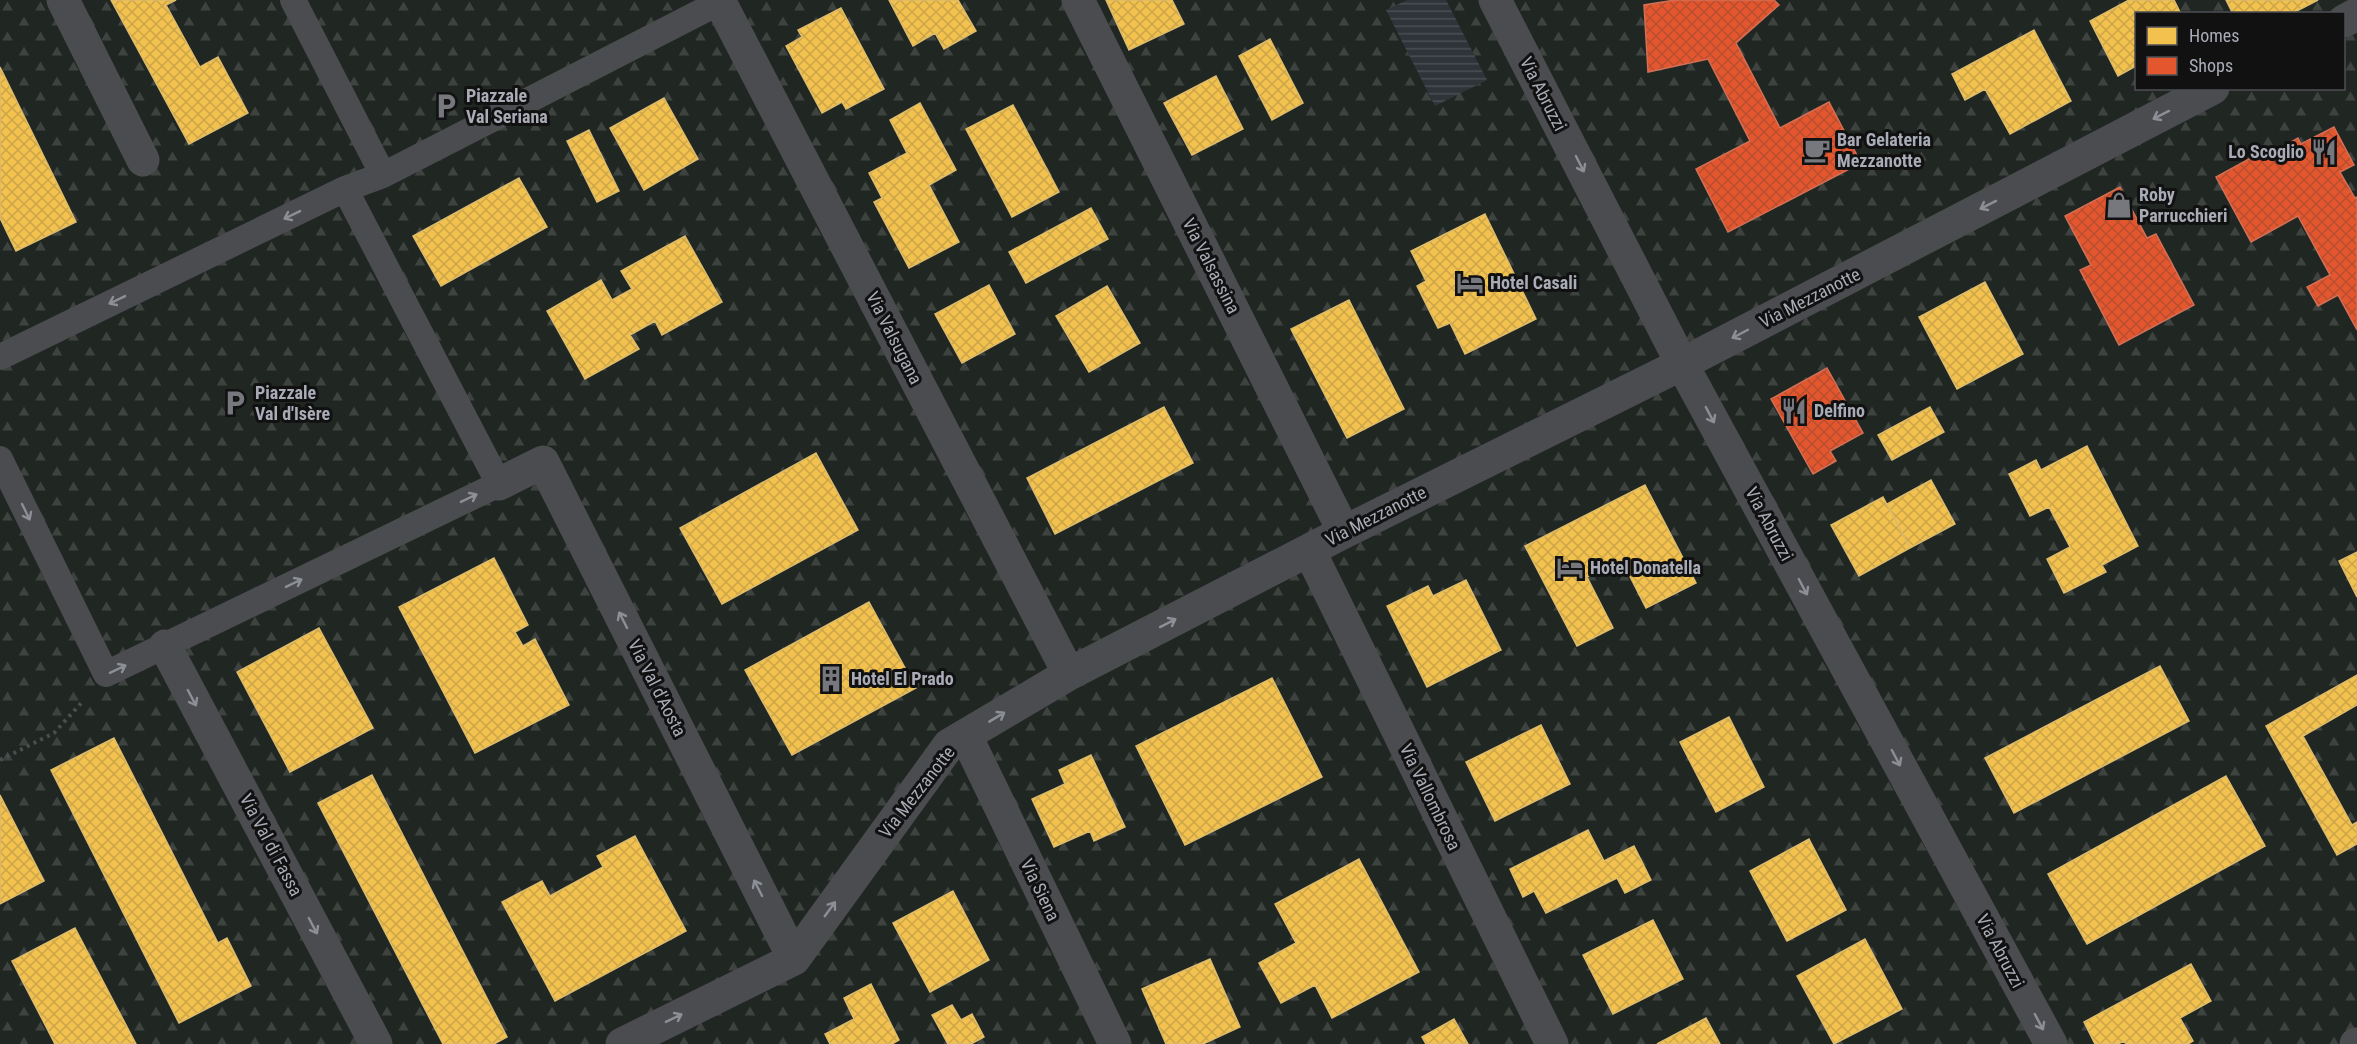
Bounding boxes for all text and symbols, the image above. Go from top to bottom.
legend [2135,12,2345,90]
text: Homes [2189,25,2239,46]
street label: Via Abruzzi [1516,53,1571,134]
text: Shops [2189,55,2233,76]
place label: Piazzale Val Seriana [466,85,548,127]
parking icon: Piazzale Val Seriana [431,91,461,121]
one-way arrow [2152,110,2170,122]
place label: Bar Gelateria Mezzanotte [1837,129,1931,171]
cafe icon: Bar Gelateria Mezzanotte [1802,135,1832,165]
restaurant icon: Lo Scoglio [2309,137,2339,167]
place label: Lo Scoglio [2228,141,2304,162]
one-way arrow [1574,155,1586,173]
place label: Roby Parrucchieri [2139,184,2227,226]
shop icon: Roby Parrucchieri [2104,190,2134,220]
one-way arrow [1979,200,1997,211]
one-way arrow [284,209,302,221]
street label: Via Valsassina [1178,215,1244,317]
street label: Via Mezzanotte [1756,263,1864,332]
hotel icon: Hotel Casali [1455,268,1485,298]
place label: Hotel Casali [1490,272,1577,293]
street label: Via Valsugana [862,288,927,388]
one-way arrow [109,295,127,306]
one-way arrow [1732,328,1749,340]
place label: Piazzale Val d'Isère [255,382,330,424]
parking icon: Piazzale Val d'Isère [220,388,250,418]
restaurant icon: Delfino [1779,396,1809,426]
place label: Delfino [1814,400,1865,421]
one-way arrow [1705,406,1716,424]
street label: Via Mezzanotte [1322,481,1430,550]
street label: Via Abruzzi [1741,483,1798,564]
one-way arrow [459,492,477,503]
one-way arrow [20,502,32,520]
hotel icon: Hotel Donatella [1555,553,1585,583]
place label: Hotel Donatella [1590,557,1701,578]
one-way arrow [284,577,302,589]
one-way arrow [1797,578,1809,595]
one-way arrow [617,611,628,629]
one-way arrow [1158,617,1176,628]
street label: Via Val d'Aosta [624,636,691,740]
one-way arrow [109,662,127,674]
building icon: Hotel El Prado [816,664,846,694]
place label: Hotel El Prado [851,668,954,689]
one-way arrow [186,689,198,706]
one-way arrow [988,711,1005,723]
street label: Via Vallombrosa [1396,740,1465,854]
street label: Via Mezzanotte [874,742,959,842]
one-way arrow [1891,749,1902,767]
street label: Via Val di Fassa [236,790,307,899]
street label: Via Siena [1016,855,1064,924]
one-way arrow [752,879,763,897]
one-way arrow [824,901,836,917]
street label: Via Abruzzi [1972,910,2029,991]
one-way arrow [308,916,319,934]
one-way arrow [665,1012,683,1023]
one-way arrow [2033,1013,2045,1030]

